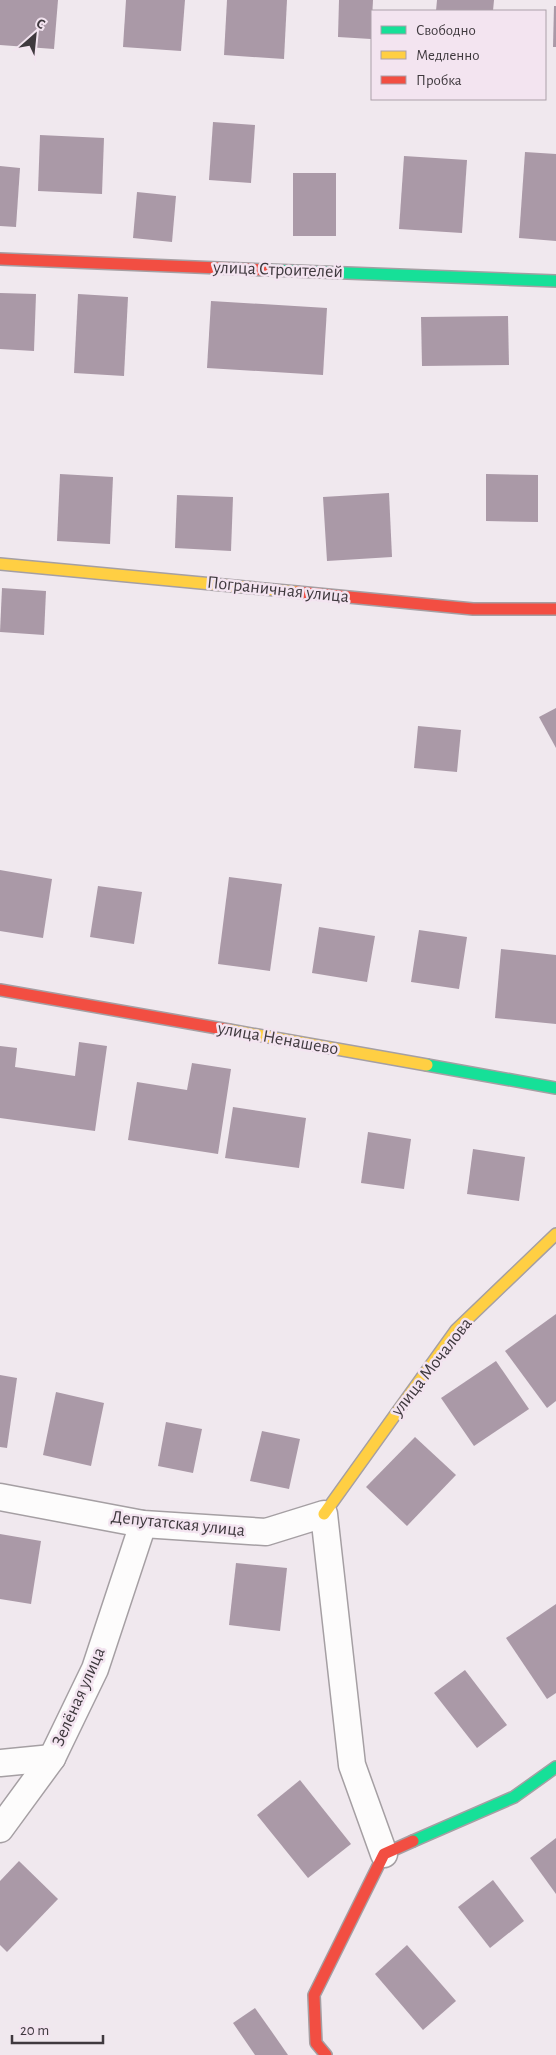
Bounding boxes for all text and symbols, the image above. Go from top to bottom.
north arrow [10,10,60,60]
legend [371,10,546,100]
text: С [34,16,47,32]
text: Свободно [416,23,476,38]
text: Медленно [416,48,480,63]
text: Пробка [416,73,462,88]
street label: улица Строителей [212,259,343,281]
street label: Пограничная улица [206,574,350,606]
street label: улица Ненашево [215,1019,340,1058]
street label: улица Мочалова [388,1315,476,1420]
street label: Депутатская улица [110,1508,246,1540]
street label: Зелёная улица [49,1645,109,1749]
scale bar [12,2012,104,2044]
text: 20 m [20,2023,49,2038]

